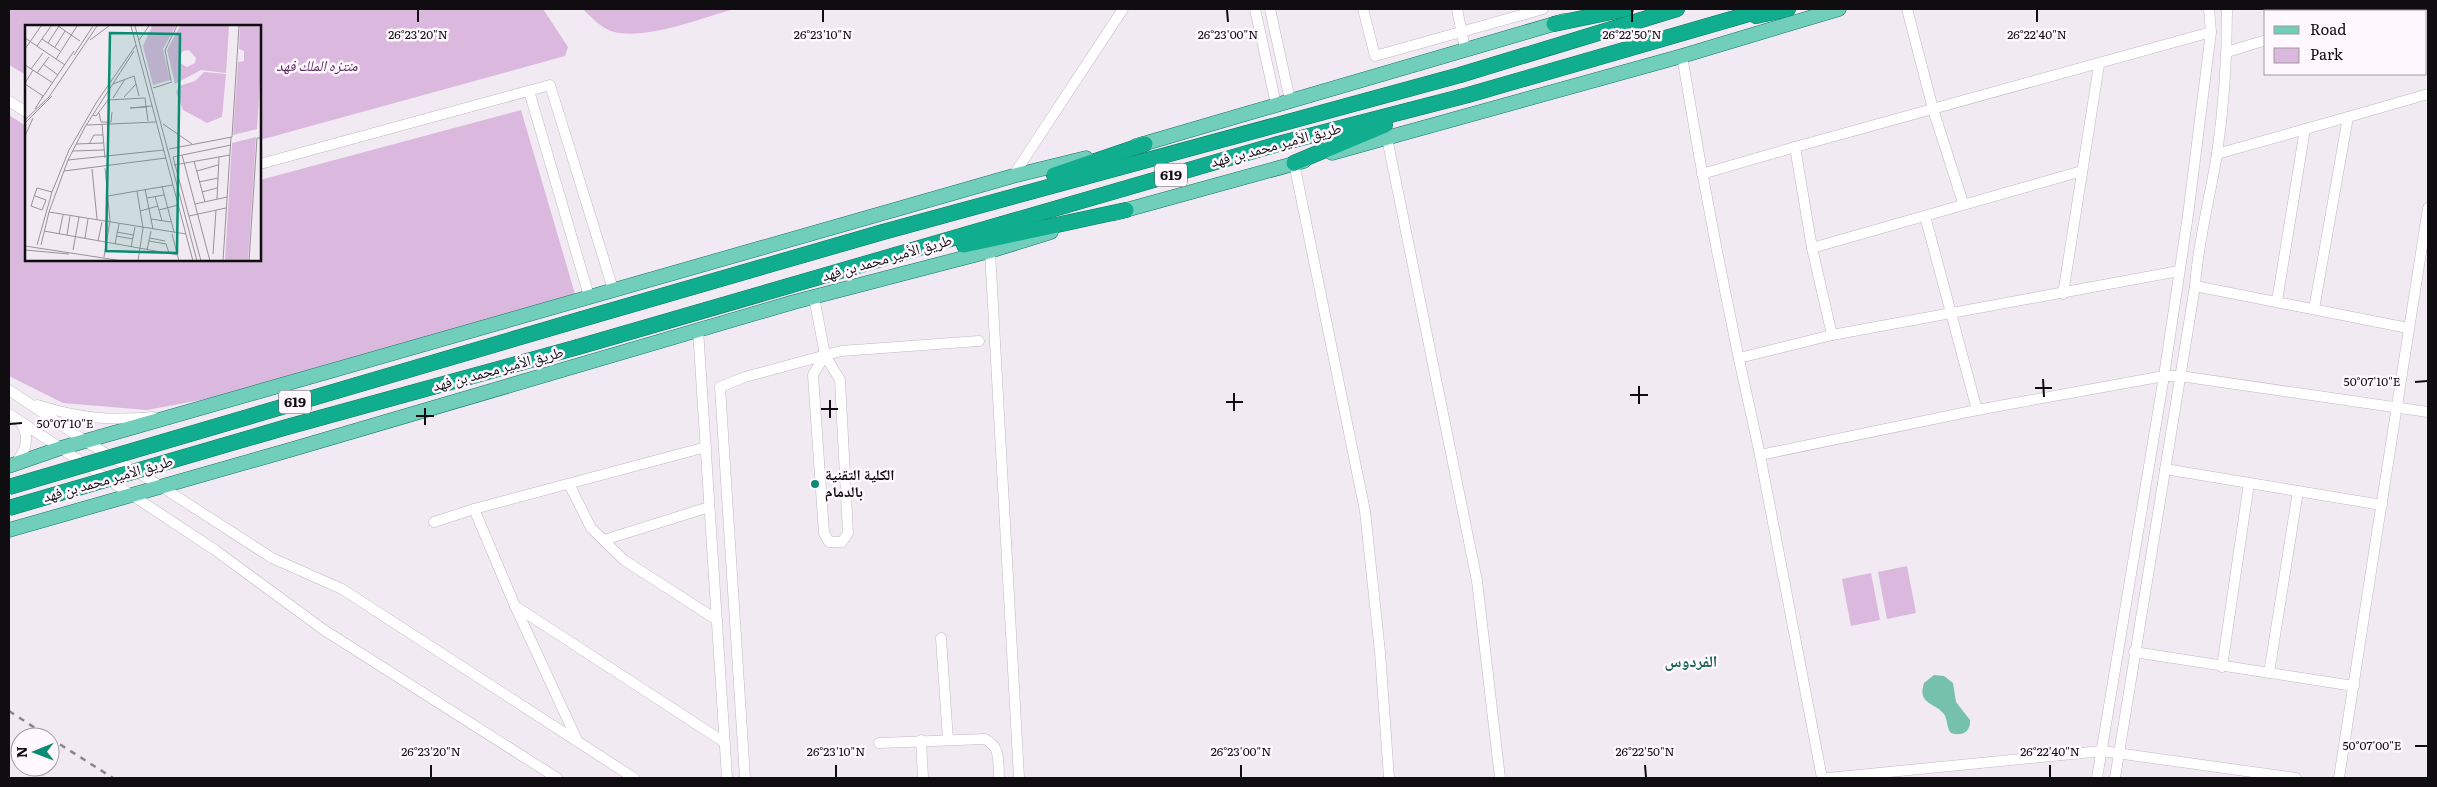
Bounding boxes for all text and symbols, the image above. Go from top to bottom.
legend [2264,10,2427,75]
text: Road [2310,17,2346,40]
inset map [25,25,261,261]
text: 26°23'20"N [388,25,448,43]
text: 26°23'10"N [794,25,852,43]
text: 26°23'00"N [1198,25,1258,43]
text: 26°22'50"N [1602,25,1662,43]
text: 26°22'40"N [2007,25,2067,43]
text: Park [2310,42,2344,65]
park label: منتزه الملك فهد [276,53,358,76]
street label: طريق الأمير محمد بن فهد [1208,115,1344,172]
road number: 619 [1155,164,1187,186]
street label: طريق الأمير محمد بن فهد [819,227,955,286]
street label: طريق الأمير محمد بن فهد [430,339,566,396]
text: 50°07'10"E [2344,372,2401,390]
road number: 619 [279,391,311,414]
text: 50°07'10"E [37,414,94,432]
street label: طريق الأمير محمد بن فهد [40,448,176,507]
place label: الكلية التقنية بالدمام [825,462,894,502]
marker: الكلية التقنية بالدمام [809,478,821,490]
district label: الفردوس [1665,648,1717,672]
north arrow [10,727,60,777]
text: 50°07'00"E [2343,736,2402,754]
text: 26°23'20"N [401,742,461,760]
text: 26°23'10"N [807,742,865,760]
text: 26°23'00"N [1211,742,1271,760]
text: 26°22'50"N [1615,742,1675,760]
text: 26°22'40"N [2020,742,2080,760]
text: N [11,746,31,758]

